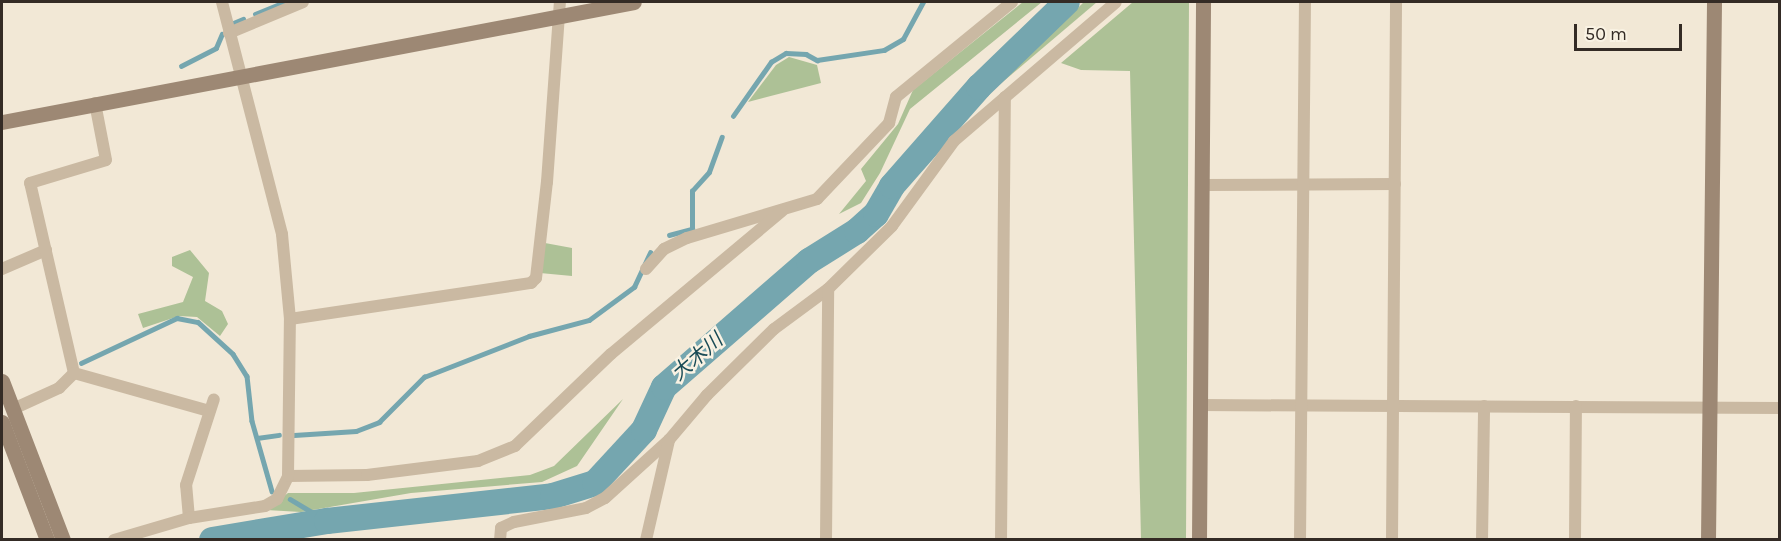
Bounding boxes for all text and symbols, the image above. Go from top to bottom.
scale bar [1577,12,1685,50]
text: 50 m [1585,23,1627,45]
water label: 大木川 [666,328,728,386]

